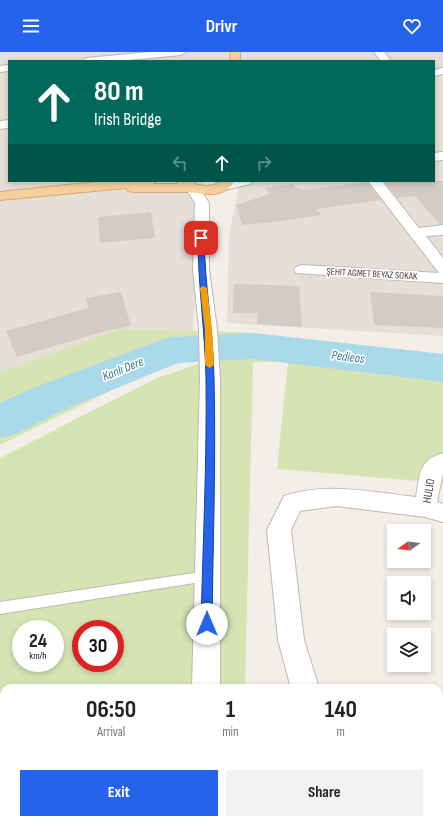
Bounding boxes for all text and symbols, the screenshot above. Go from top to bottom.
icon: menu [20,15,42,37]
icon: heart [401,15,423,37]
text: Drivr [206,16,237,37]
text: 80 m [94,75,143,108]
icon: ahead [28,76,80,128]
text: Irish Bridge [94,109,162,130]
icon: left [169,152,191,174]
icon: ahead [211,152,233,174]
icon: right [253,152,275,174]
pin [184,221,218,255]
icon: arrive [190,227,212,249]
street label: ŞEHIT AGMET BEYAZ SOKAK [326,266,418,282]
water label: Pedieos [331,347,366,367]
water label: Kanlı Dere [100,354,146,384]
street label: HULIO [420,477,438,504]
north arrow [387,524,431,568]
map controls [387,524,431,672]
button: sound [387,576,431,620]
position arrow [186,603,228,645]
speed limit sign: 30 [72,620,124,672]
button: layers [387,628,431,672]
text: 24 [29,629,47,653]
text: km/h [29,650,47,662]
text: 06:50 [86,695,136,724]
text: 1 [226,695,235,724]
text: 140 [325,695,357,724]
text: Arrival [97,724,125,740]
text: min [222,724,239,740]
text: m [337,724,345,740]
button: Exit [20,770,218,816]
button: Share [226,770,423,816]

